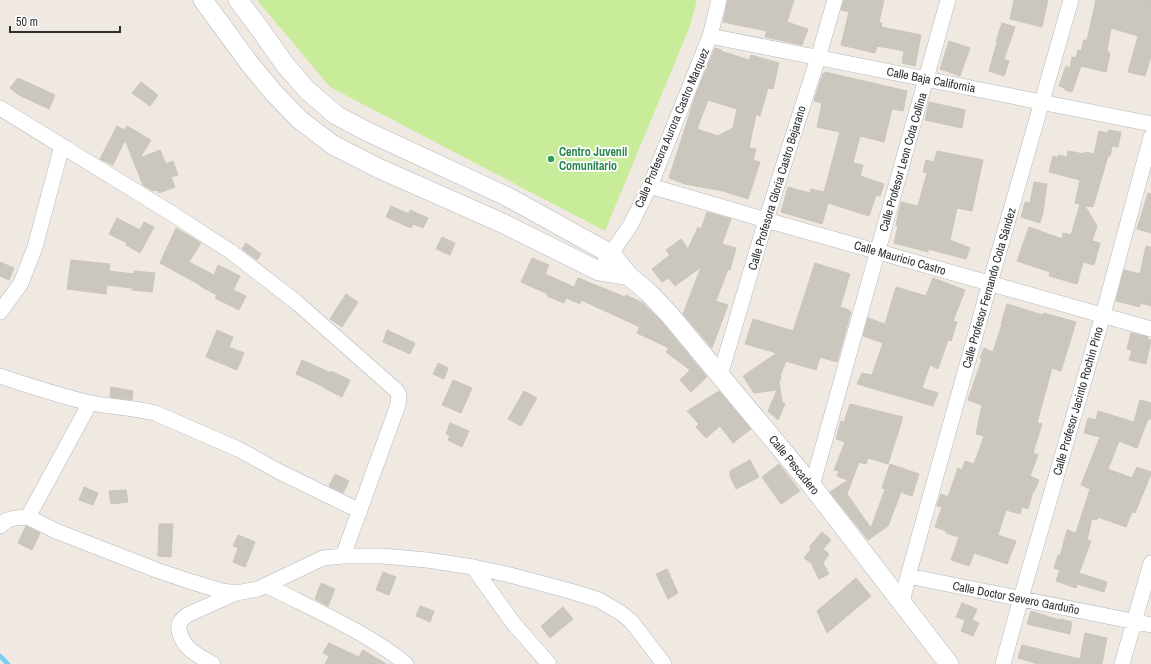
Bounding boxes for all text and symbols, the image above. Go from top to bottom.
scale bar [10,8,120,34]
text: 50 m [16,14,38,30]
street label: Calle Profesora Aurora Castro Marquez [631,46,713,210]
street label: Calle Baja California [885,64,977,97]
street label: Calle Profesor Leon Cota Collina [875,90,931,233]
street label: Calle Profesora Gloria Castro Bejarano [744,104,810,272]
place label: Centro Juvenil Comunitario [559,144,628,174]
marker: Centro Juvenil Comunitario [546,154,556,164]
street label: Calle Profesor Fernando Cota Sández [958,206,1020,370]
street label: Calle Mauricio Castro [852,237,948,279]
street label: Calle Profesor Jacinto Rochin Pino [1049,325,1107,477]
street label: Calle Pescadero [765,432,823,498]
street label: Calle Doctor Severo Garduño [951,578,1081,618]

